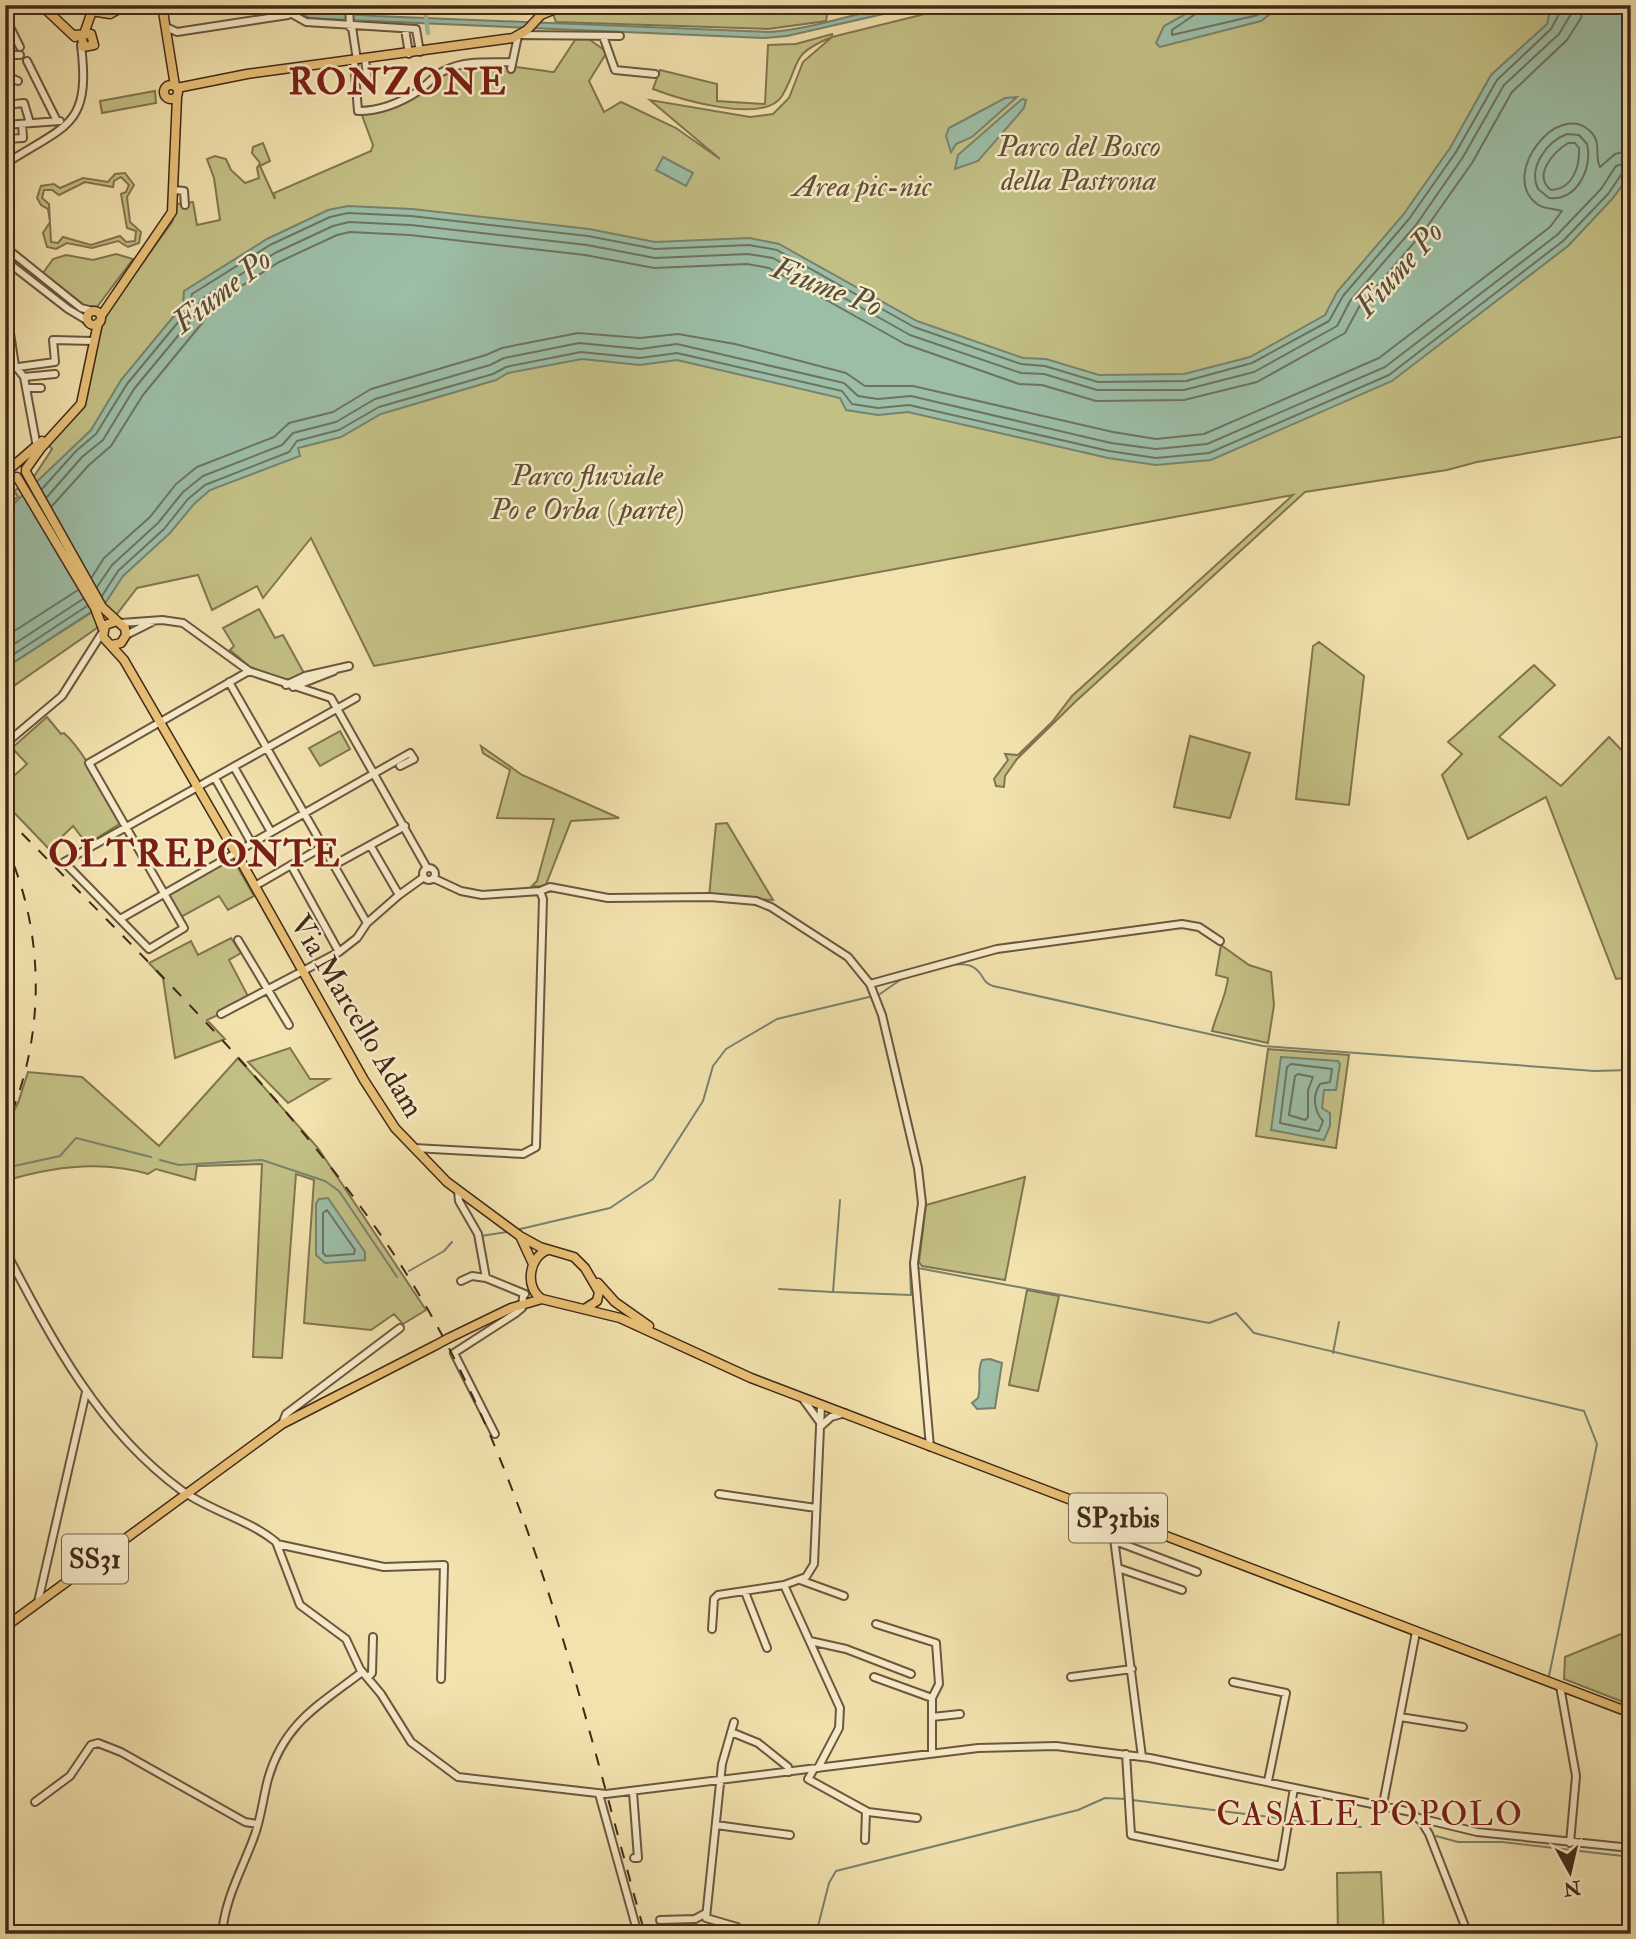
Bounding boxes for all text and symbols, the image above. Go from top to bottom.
district label: RONZONE [288,59,508,106]
park label: Parco del Bosco della Pastrona [996,128,1161,199]
park label: Area pic-nic [790,168,932,205]
water label: Fiume Po [1344,213,1452,327]
water label: Fiume Po [163,240,280,343]
water label: Fiume Po [764,247,888,326]
park label: Parco fluviale Po e Orba (parte) [489,457,684,528]
district label: OLTREPONTE [48,831,342,878]
street label: Via Marcello Adam [282,908,432,1124]
road number: SP31bis [1069,1494,1167,1542]
road number: SS31 [62,1534,128,1584]
district label: CASALE POPOLO [1216,1794,1524,1835]
north arrow [1534,1838,1604,1908]
text: N [1561,1875,1583,1901]

